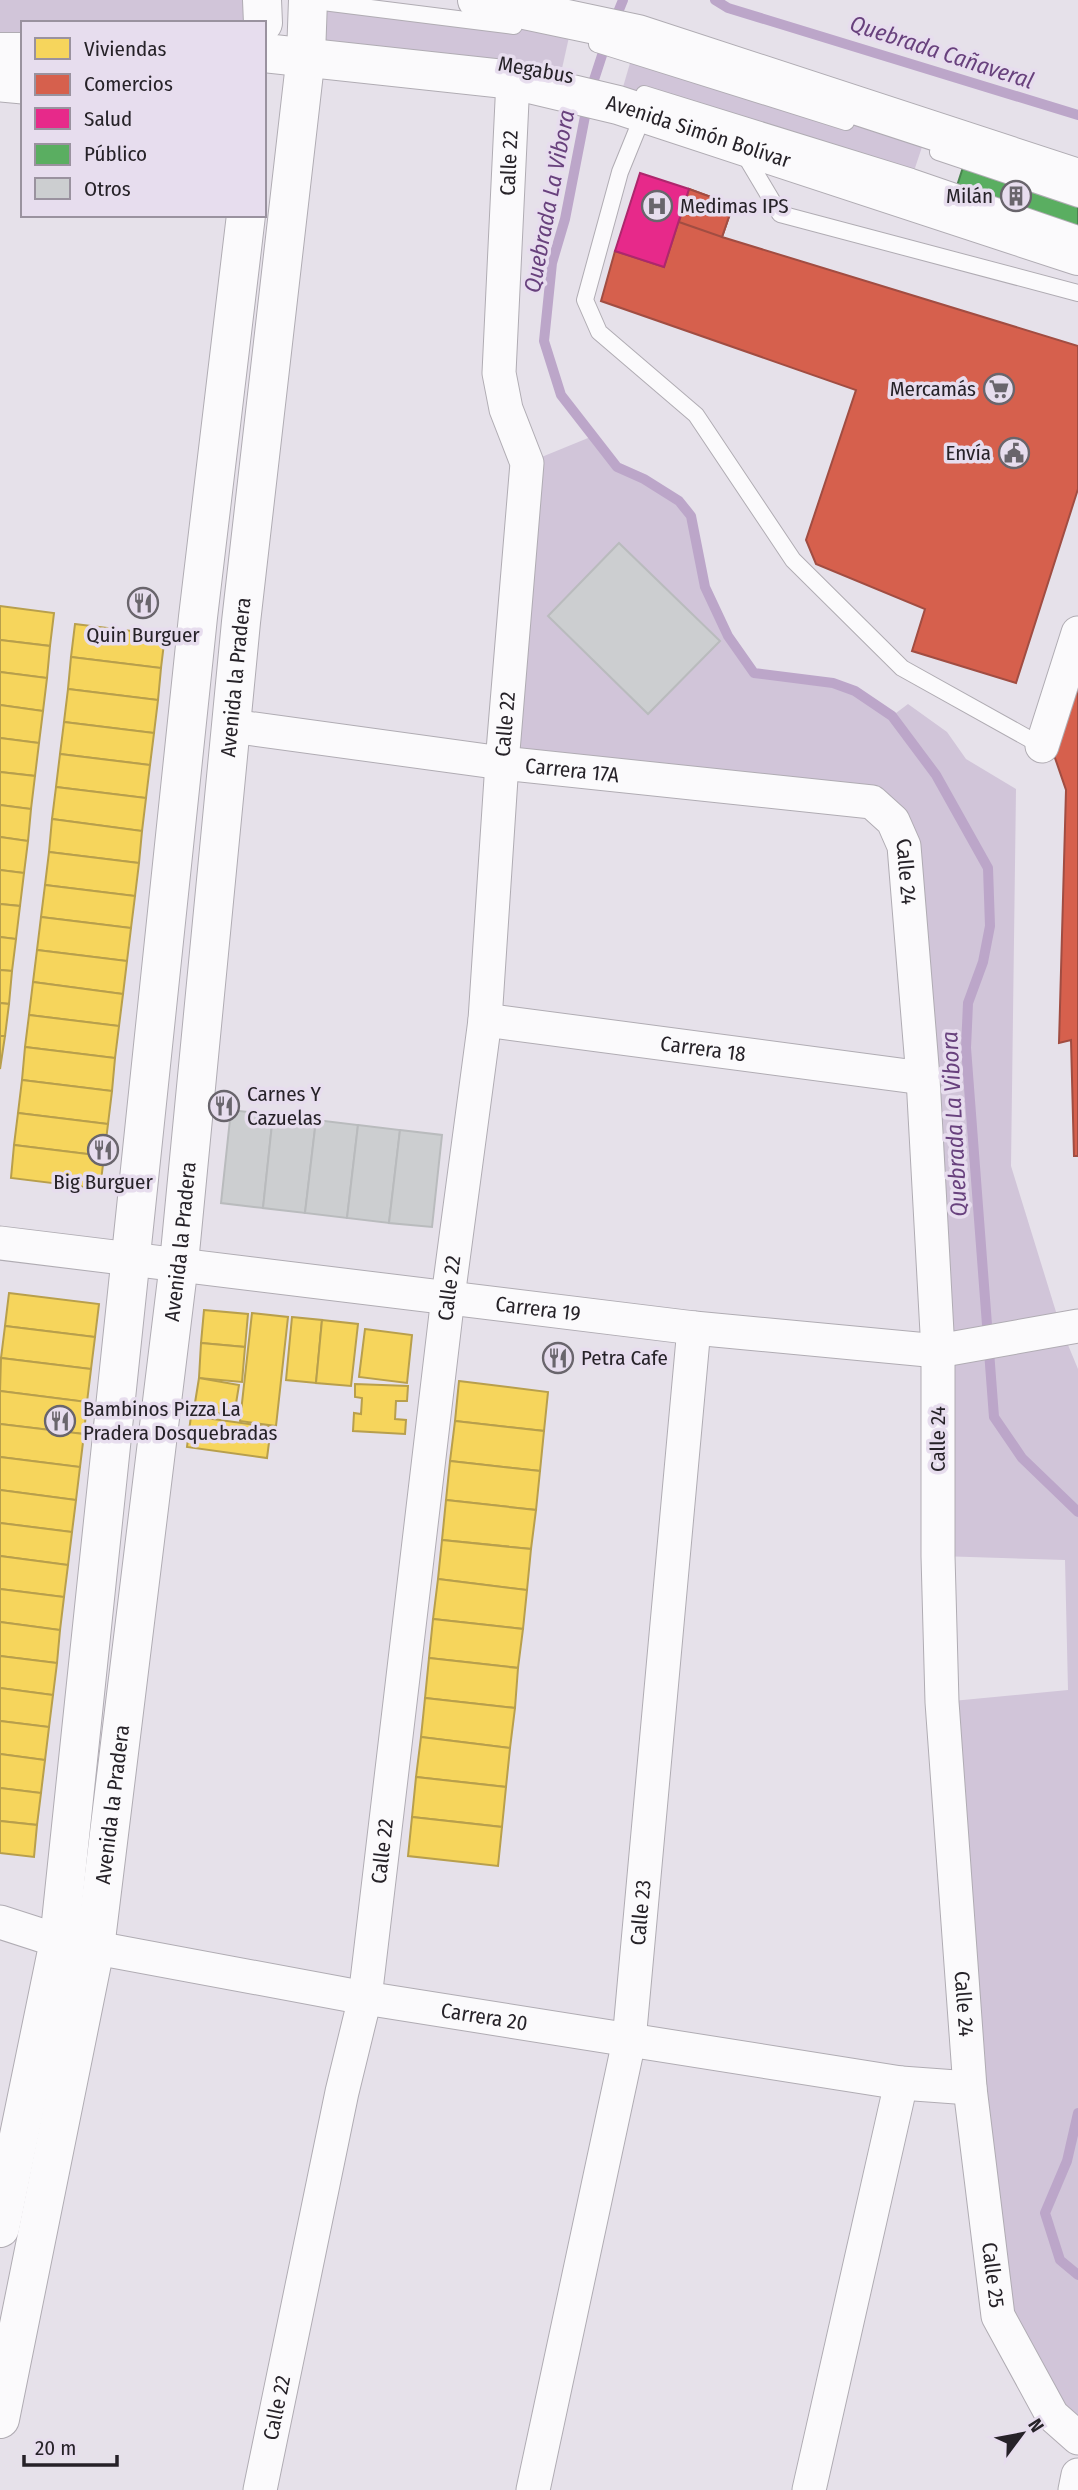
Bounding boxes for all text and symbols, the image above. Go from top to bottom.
water label: Quebrada Cañaveral [847,9,1037,95]
legend [21,21,266,217]
text: Viviendas [84,36,166,62]
street label: Megabus [496,51,576,89]
text: Comercios [84,71,173,97]
street label: Avenida Simón Bolívar [604,90,795,174]
text: Salud [84,106,132,132]
water label: Quebrada La Vibora [518,107,580,295]
street label: Calle 22 [494,130,524,196]
text: Público [84,141,147,167]
text: Otros [84,176,131,202]
building icon: Milán [999,179,1033,213]
place label: Milán [946,183,993,209]
hospital icon: Medimas IPS [640,189,674,223]
place label: Medimas IPS [680,193,789,219]
supermarket icon: Mercamás [982,372,1016,406]
place label: Mercamás [890,376,976,402]
public building icon: Envía [997,436,1031,470]
place label: Envía [946,440,991,466]
restaurant icon: Quin Burguer [126,586,160,620]
street label: Avenida la Pradera [215,596,257,758]
place label: Quin Burguer [86,622,200,648]
street label: Calle 22 [490,691,521,758]
street label: Carrera 17A [524,753,620,788]
street label: Calle 24 [889,834,922,906]
street label: Carrera 18 [659,1030,747,1067]
water label: Quebrada La Vibora [935,1031,973,1217]
place label: Carnes Y Cazuelas [247,1081,322,1131]
restaurant icon: Carnes Y Cazuelas [207,1089,241,1123]
restaurant icon: Big Burguer [86,1133,120,1167]
street label: Avenida la Pradera [159,1161,202,1323]
place label: Big Burguer [53,1169,153,1195]
street label: Calle 22 [432,1254,466,1322]
street label: Carrera 19 [494,1291,582,1327]
restaurant icon: Petra Cafe [541,1341,575,1375]
place label: Petra Cafe [581,1345,668,1371]
place label: Bambinos Pizza La Pradera Dosquebradas [83,1396,277,1446]
restaurant icon: Bambinos Pizza La Pradera Dosquebradas [43,1404,77,1438]
street label: Calle 24 [925,1406,951,1472]
street label: Avenida la Pradera [90,1723,135,1886]
street label: Calle 22 [366,1817,399,1885]
street label: Calle 23 [625,1879,657,1947]
street label: Calle 24 [949,1970,979,2038]
street label: Carrera 20 [439,1997,529,2037]
street label: Calle 25 [976,2241,1010,2309]
street label: Calle 22 [258,2373,296,2442]
north arrow [987,2399,1057,2469]
text: N [1023,2414,1049,2436]
scale bar [24,2424,117,2468]
text: 20 m [35,2435,76,2461]

